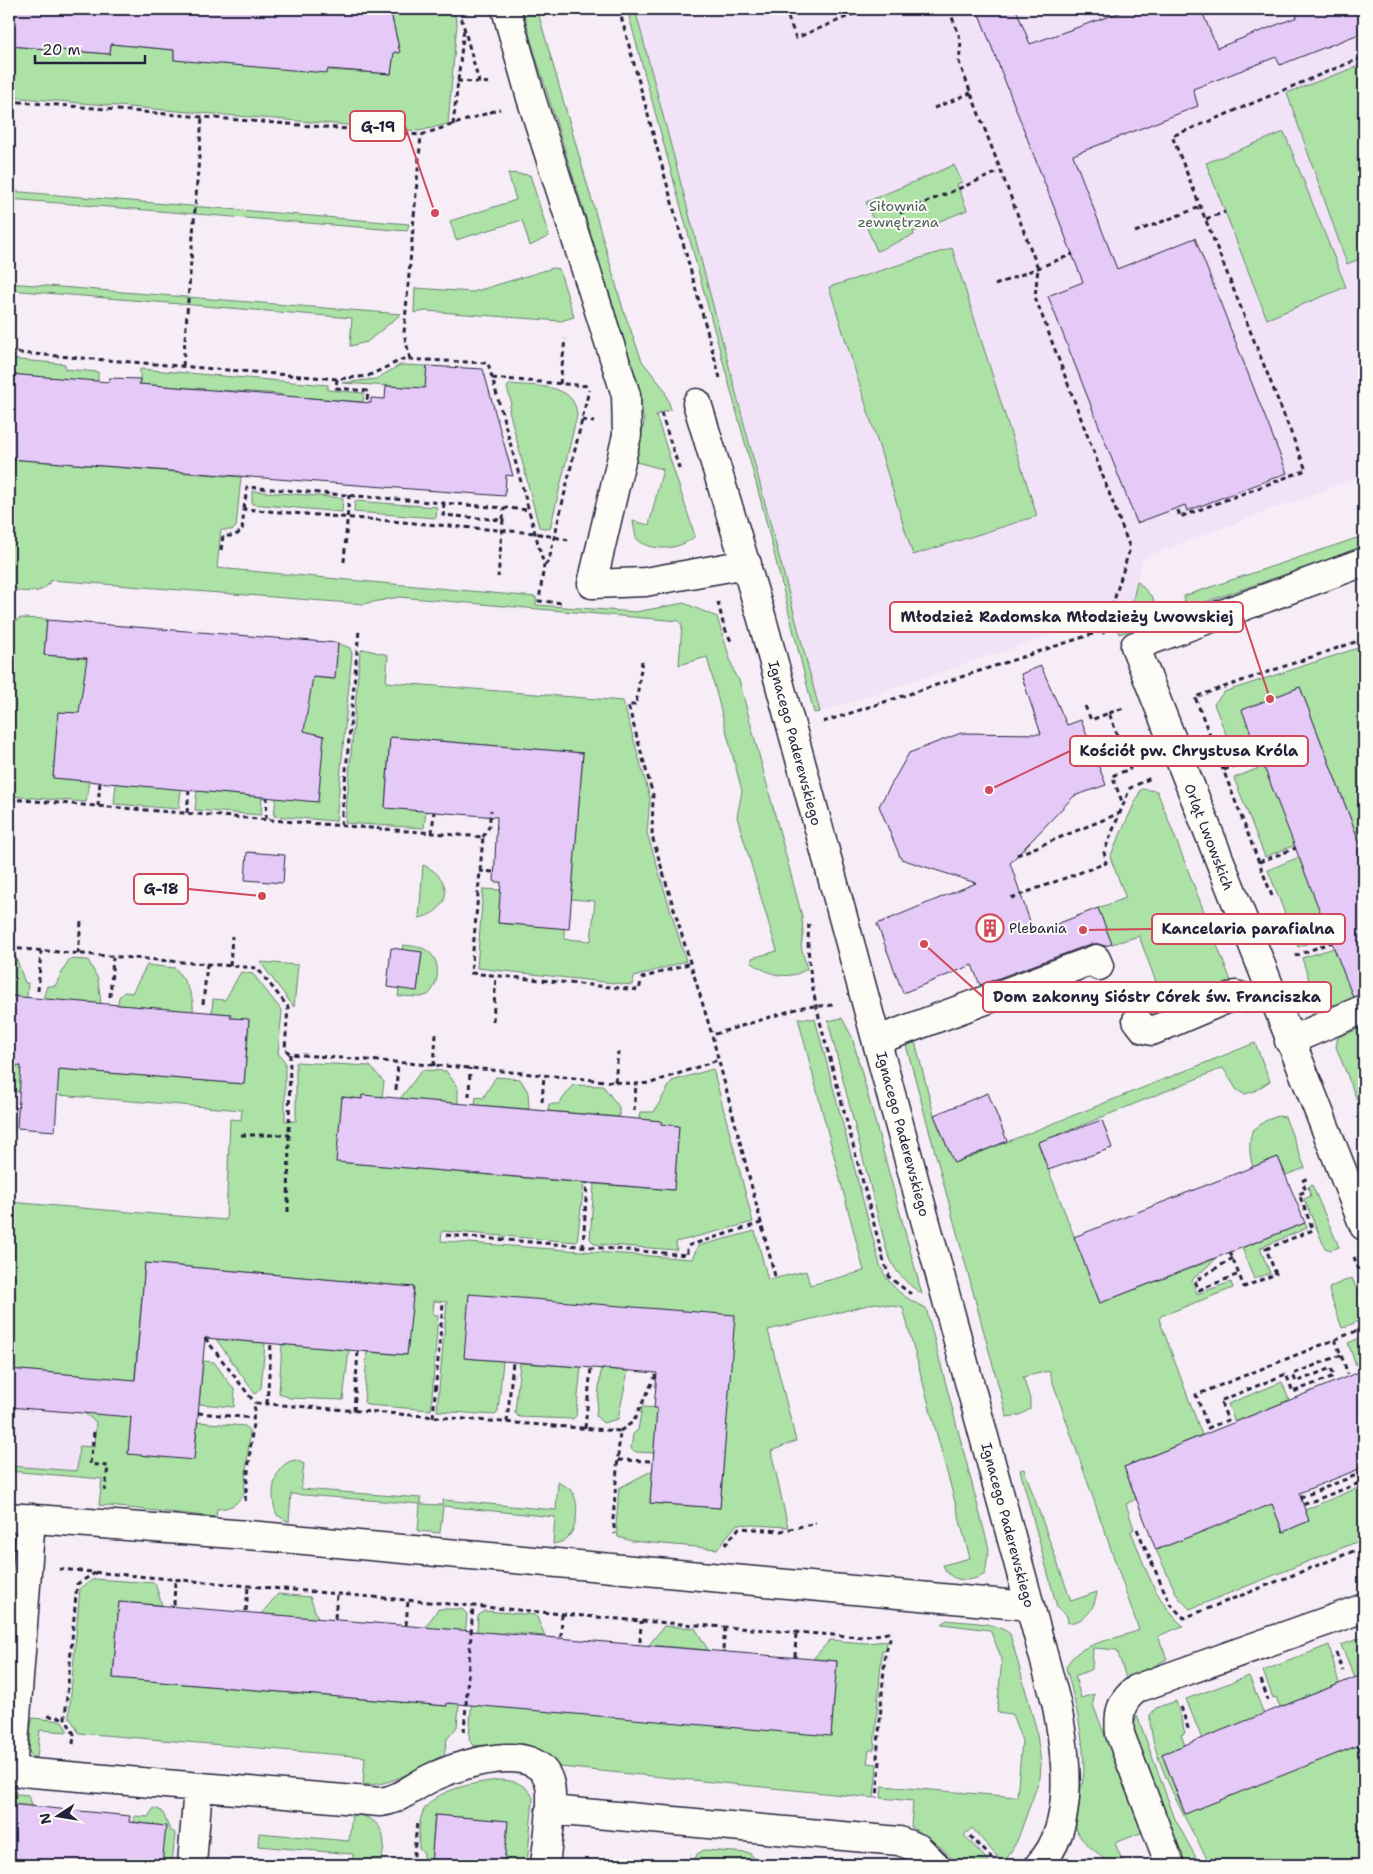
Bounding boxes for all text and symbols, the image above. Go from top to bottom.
scale bar [35,32,145,64]
text: 20 m [42,40,81,60]
callout: G-19 [350,111,405,141]
text: G-19 [361,117,395,137]
park label: Siłownia zewnętrzna [857,197,939,231]
callout: Młodzież Radomska Młodzieży Lwowskiej [890,602,1243,632]
text: Młodzież Radomska Młodzieży Lwowskiej [901,607,1233,627]
street label: Ignacego Paderewskiego [764,659,826,827]
callout: Kościół pw. Chrystusa Króla [1070,736,1308,766]
text: Kościół pw. Chrystusa Króla [1080,741,1299,761]
street label: Orląt Lwowskich [1180,781,1238,893]
callout: G-18 [134,874,188,904]
text: G-18 [144,879,178,899]
building icon: Plebania [975,913,1005,943]
callout: Kancelaria parafialna [1152,914,1345,944]
place label: Plebania [1009,919,1067,937]
text: Kancelaria parafialna [1161,919,1335,939]
callout: Dom zakonny Sióstr Córek św. Franciszka [983,982,1331,1012]
text: Dom zakonny Sióstr Córek św. Franciszka [993,987,1322,1007]
street label: Ignacego Paderewskiego [872,1050,934,1218]
street label: Ignacego Paderewskiego [977,1441,1039,1609]
north arrow [32,1792,82,1842]
text: N [35,1811,55,1826]

